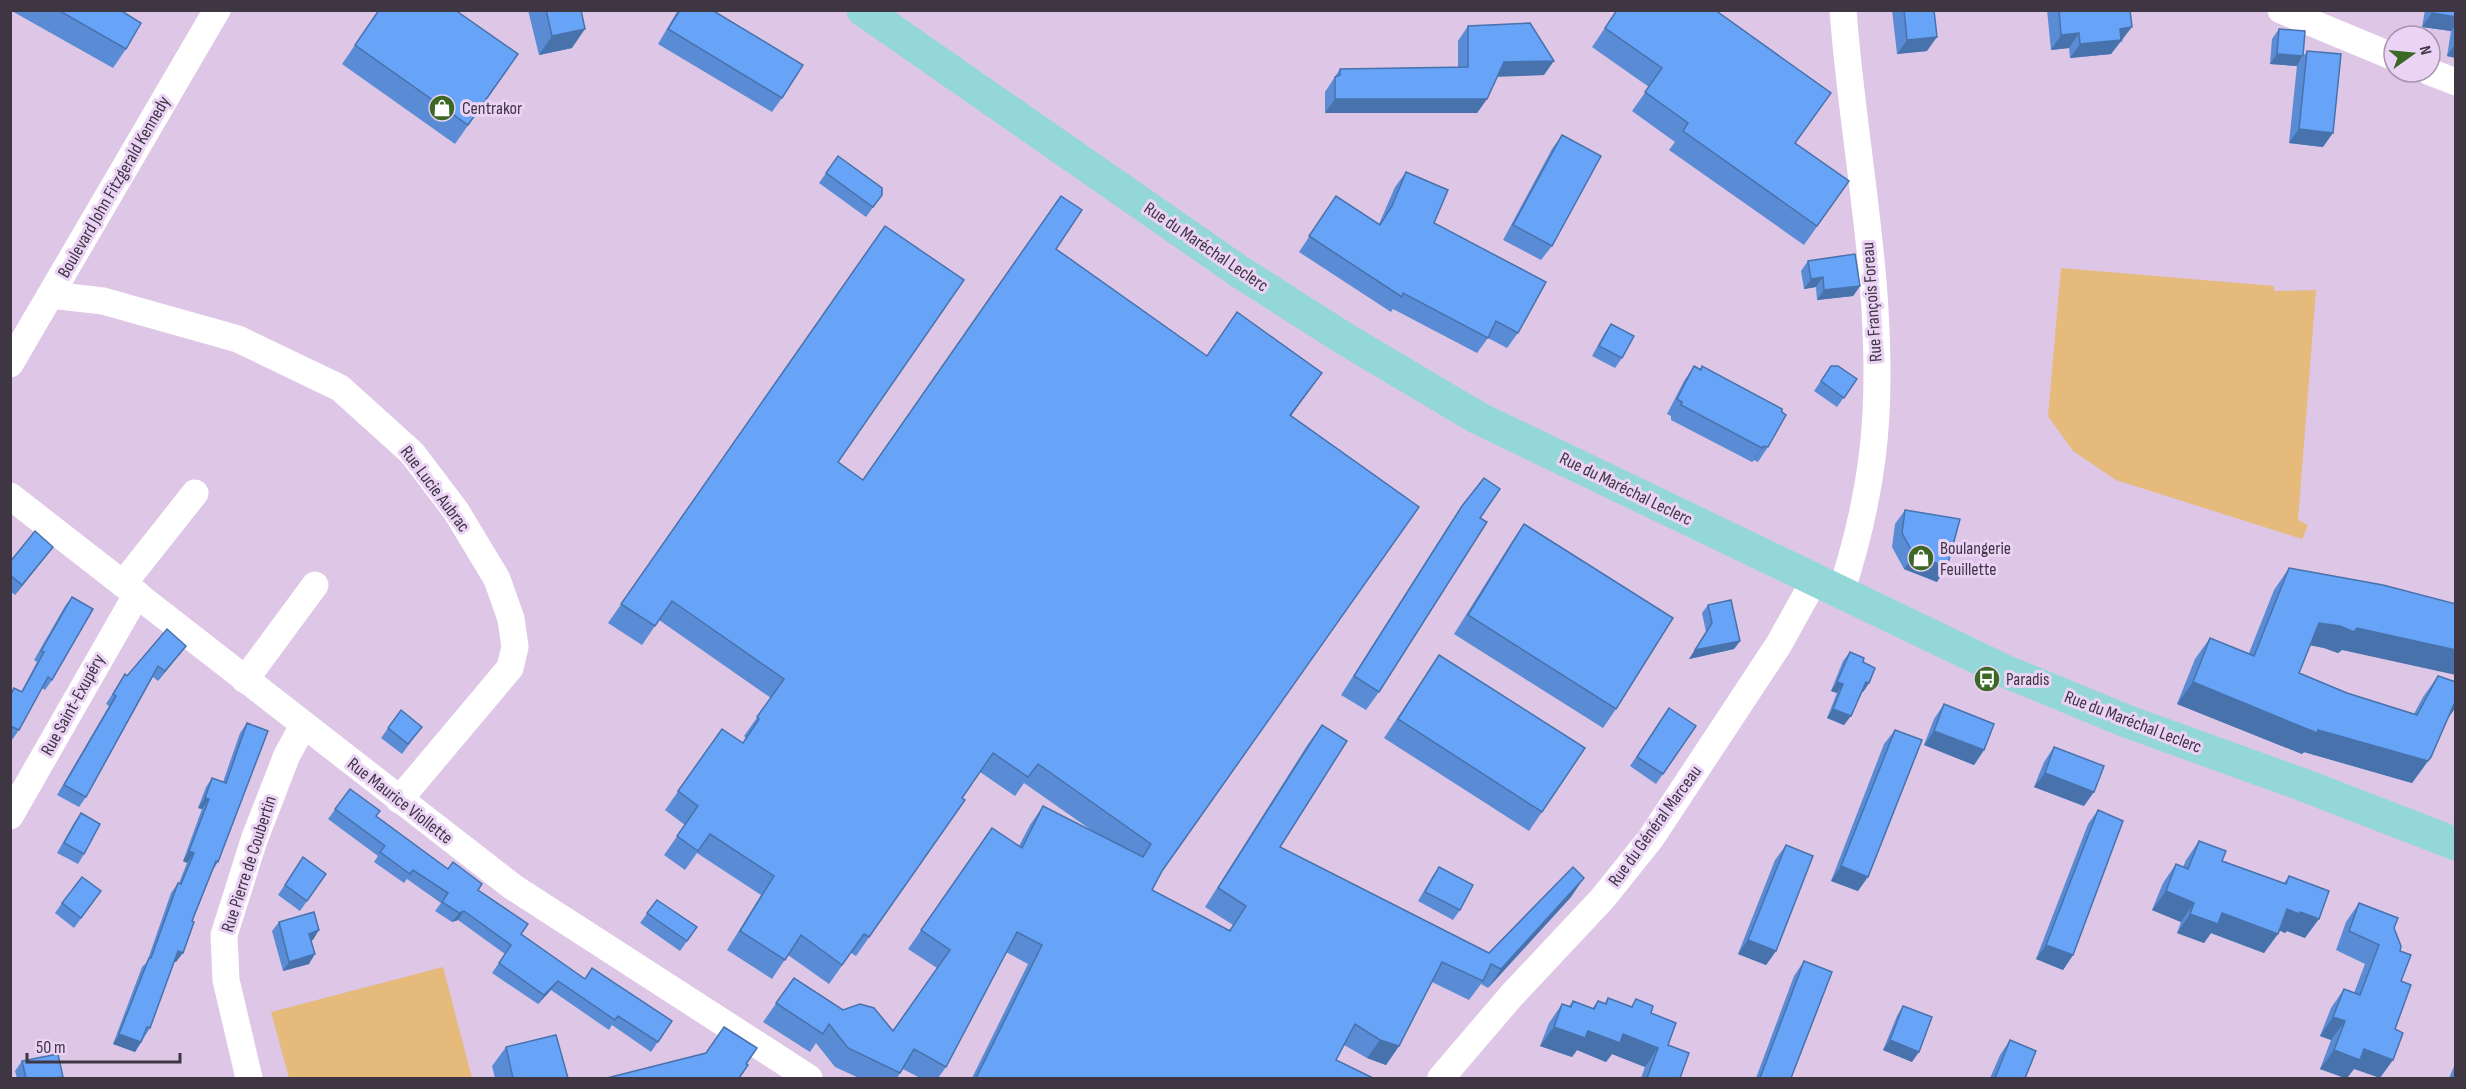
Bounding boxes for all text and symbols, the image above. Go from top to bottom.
north arrow [2382,24,2442,84]
text: N [2415,44,2435,57]
street label: Boulevard John Fitzgerald Kennedy [53,92,175,282]
shop icon: Centrakor [427,93,457,123]
place label: Centrakor [462,98,522,119]
street label: Rue du Maréchal Leclerc [1140,198,1272,296]
street label: Rue François Foreau [1857,241,1887,363]
street label: Rue Lucie Aubrac [396,442,474,536]
street label: Rue du Maréchal Leclerc [1556,448,1696,530]
place label: Boulangerie Feuillette [1940,538,2011,580]
shop icon: Boulangerie Feuillette [1906,543,1936,573]
street label: Rue Saint-Exupéry [37,651,109,759]
bus stop icon: Paradis [1972,664,2002,694]
place label: Paradis [2006,669,2049,690]
street label: Rue du Maréchal Leclerc [2061,686,2205,758]
street label: Rue Maurice Viollette [343,753,457,849]
street label: Rue du Général Marceau [1604,761,1706,891]
street label: Rue Pierre de Coubertin [217,793,281,935]
scale bar [27,1026,180,1064]
text: 50 m [36,1037,66,1058]

